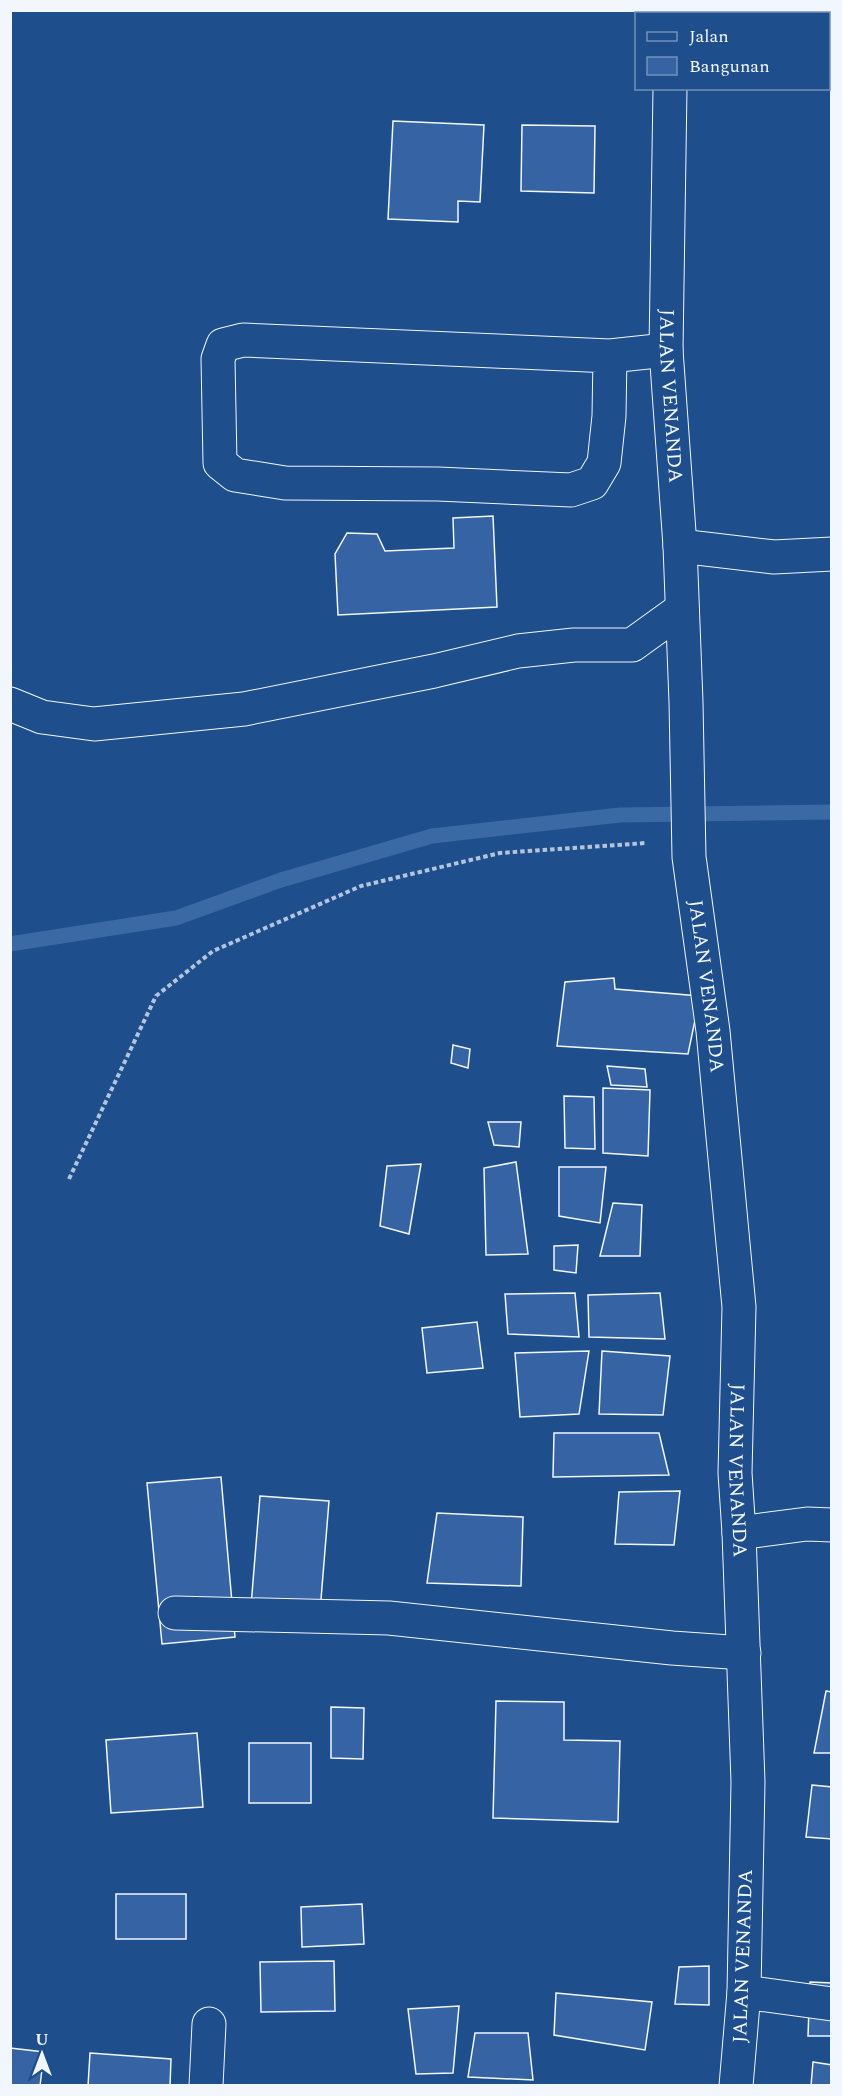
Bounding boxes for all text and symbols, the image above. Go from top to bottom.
legend [635,12,830,90]
text: Jalan [689,23,729,50]
text: Bangunan [689,53,770,80]
street label: JALAN VENANDA [651,309,690,484]
street label: JALAN VENANDA [680,898,732,1074]
street label: JALAN VENANDA [720,1383,755,1558]
street label: JALAN VENANDA [725,1868,761,2044]
north arrow [12,2024,72,2084]
text: U [35,2028,49,2052]

